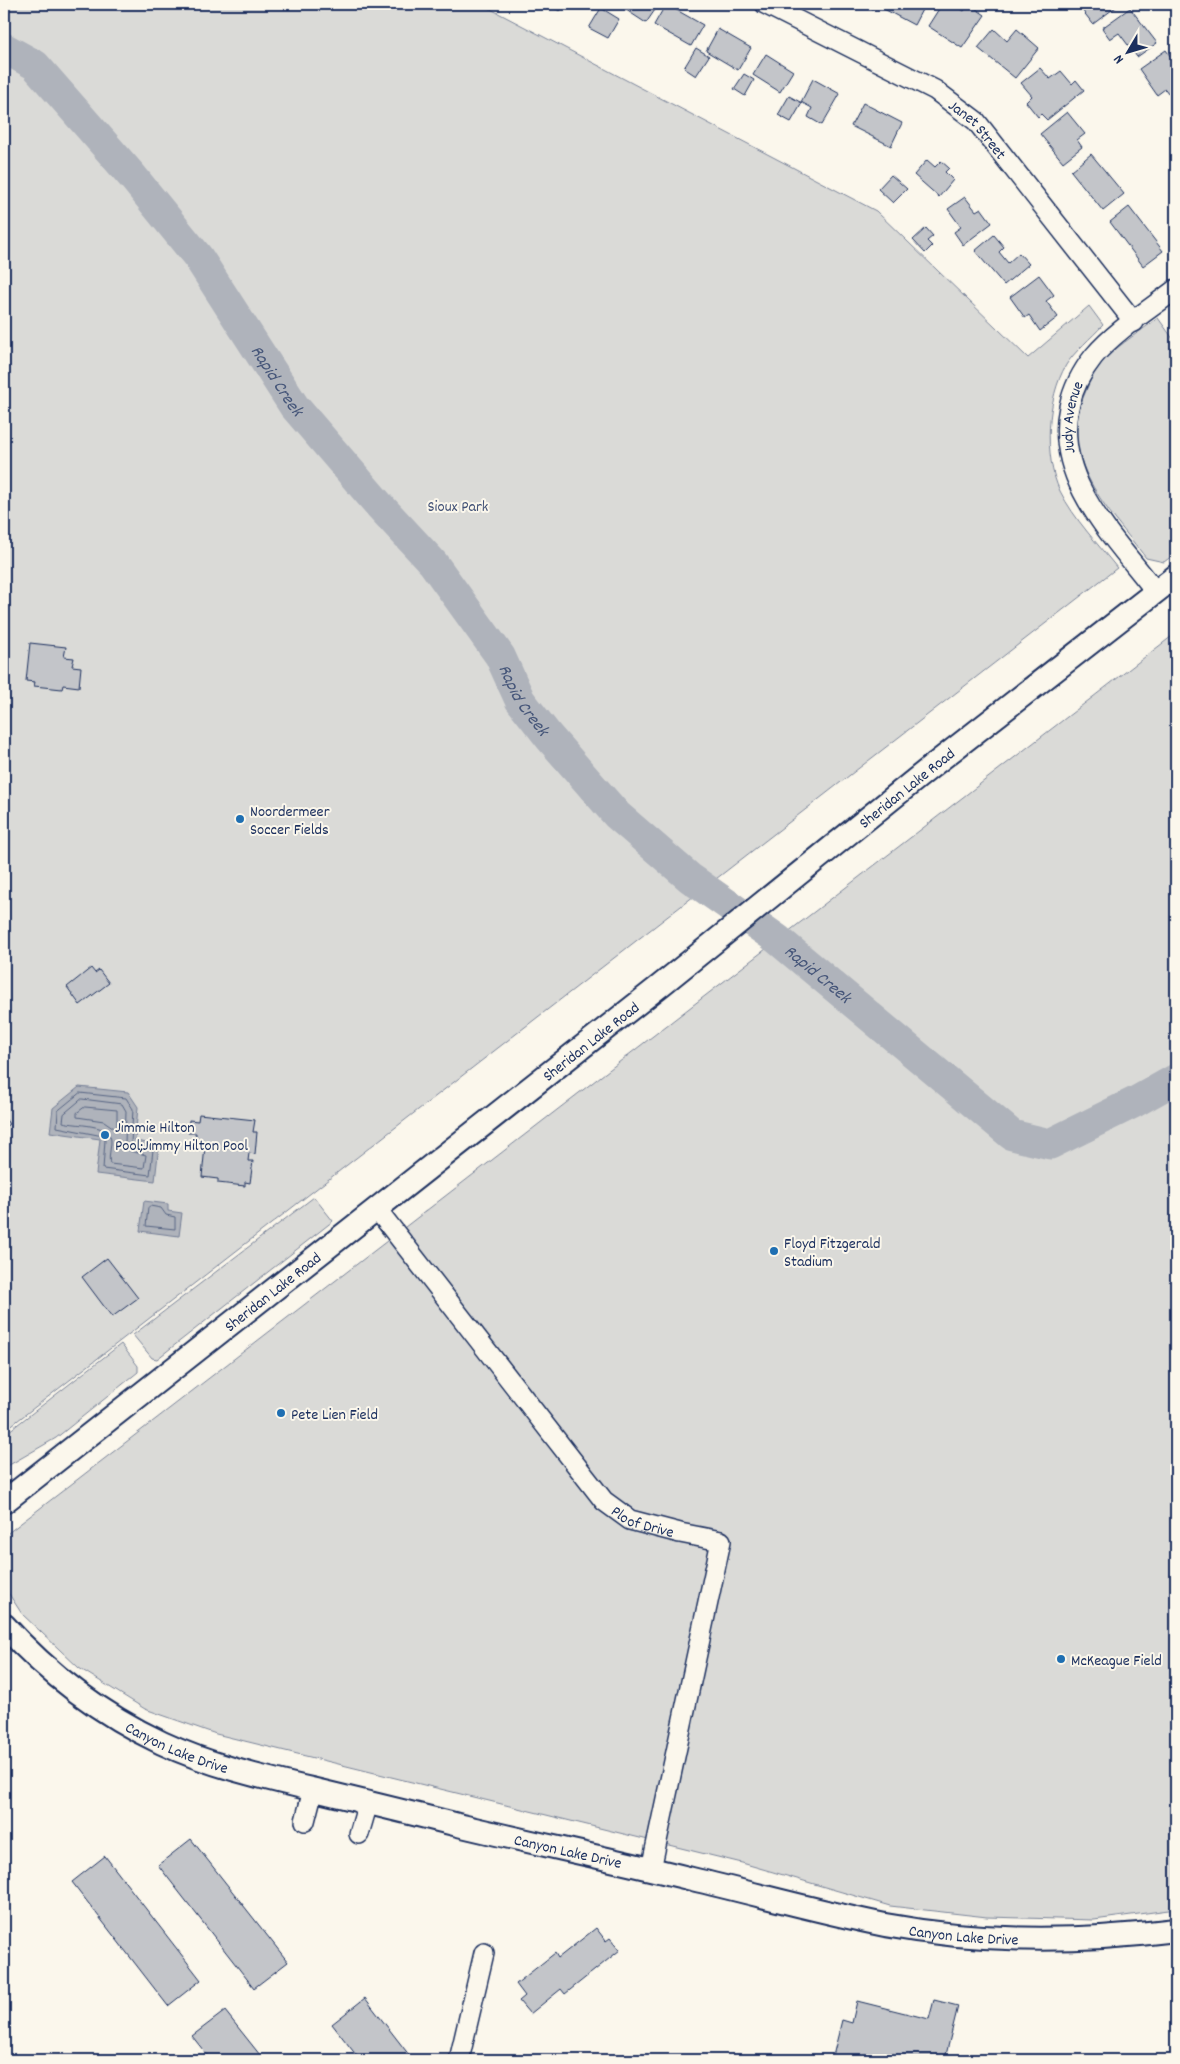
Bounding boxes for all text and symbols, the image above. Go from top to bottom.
north arrow [1102,28,1152,78]
text: N [1109,50,1129,68]
street label: Janet Street [943,95,1011,165]
water label: Rapid Creek [243,341,309,424]
street label: Judy Avenue [1057,378,1091,455]
park label: Sioux Park [428,496,488,519]
water label: Rapid Creek [490,661,555,744]
street label: Sheridan Lake Road [855,743,961,835]
place label: Noordermeer Soccer Fields [250,801,330,842]
marker: Noordermeer Soccer Fields [234,813,246,825]
water label: Rapid Creek [778,940,857,1012]
street label: Sheridan Lake Road [538,997,645,1088]
place label: Jimmie Hilton Pool;Jimmy Hilton Pool [115,1117,248,1158]
marker: Jimmie Hilton Pool;Jimmy Hilton Pool [99,1129,111,1141]
place label: Floyd Fitzgerald Stadium [784,1233,881,1274]
marker: Floyd Fitzgerald Stadium [768,1245,780,1257]
street label: Sheridan Lake Road [220,1248,327,1339]
place label: Pete Lien Field [291,1404,378,1427]
marker: Pete Lien Field [275,1407,287,1419]
street label: Ploof Drive [605,1501,676,1545]
place label: McKeague Field [1071,1650,1162,1673]
marker: McKeague Field [1055,1653,1067,1665]
street label: Canyon Lake Drive [120,1717,231,1781]
street label: Canyon Lake Drive [511,1829,624,1876]
street label: Canyon Lake Drive [907,1920,1019,1953]

